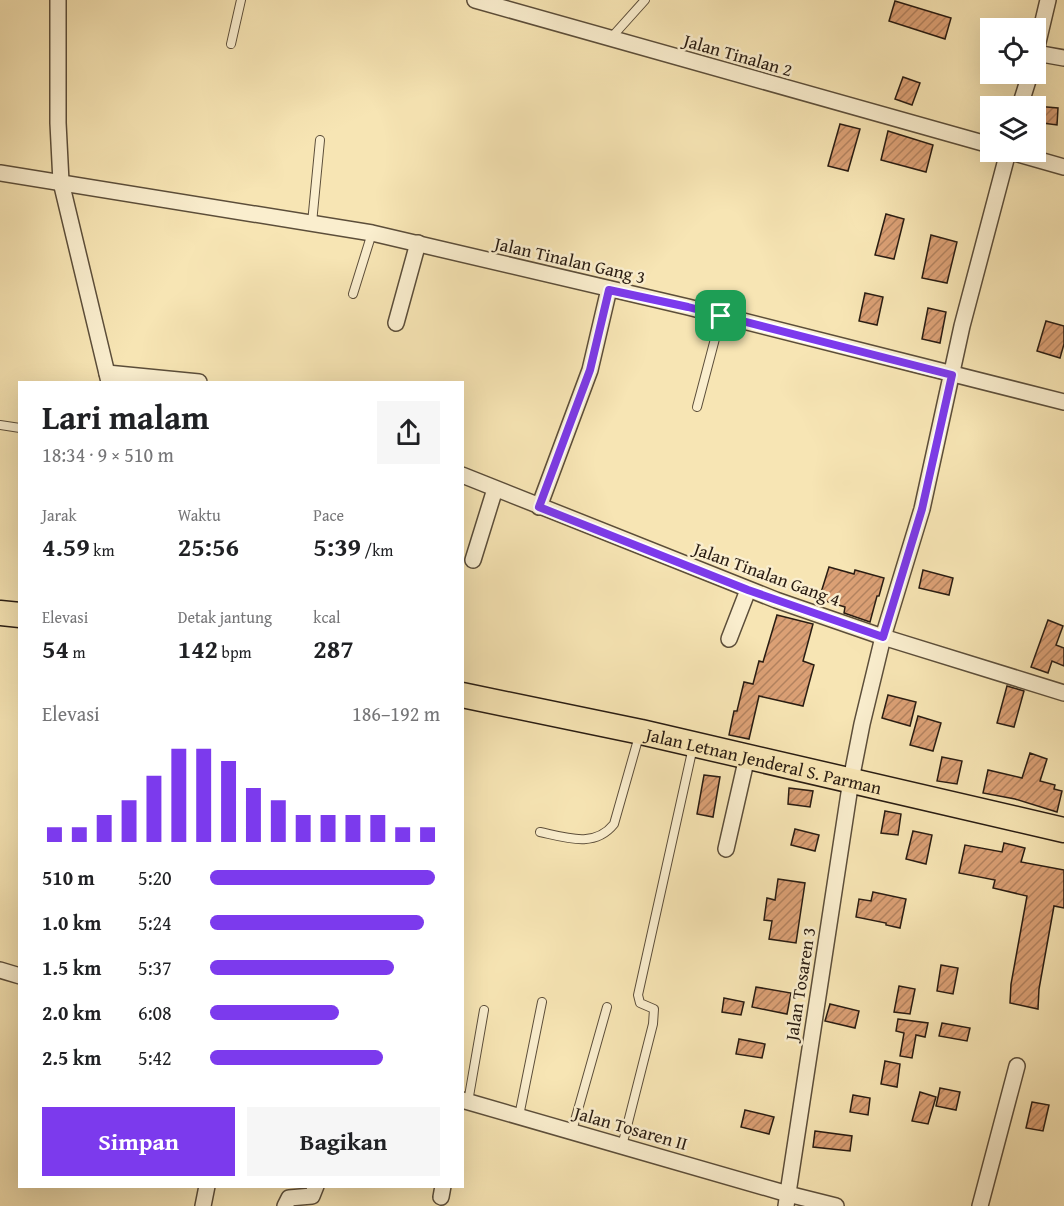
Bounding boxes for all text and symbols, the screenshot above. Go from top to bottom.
map controls [980,18,1046,162]
button: locate [980,18,1046,84]
street label: Jalan Tinalan 2 [679,26,795,83]
button: layers [980,96,1046,162]
street label: Jalan Tinalan Gang 3 [490,229,648,290]
pin [695,290,746,341]
icon: arrive [704,299,737,332]
text: Lari malam [42,393,209,441]
button: share [377,401,440,464]
text: 18:34 · 9 × 510 m [42,440,174,469]
text: Jarak [42,503,77,527]
text: Waktu [178,503,221,527]
text: Pace [313,503,344,527]
text: 4.59 [42,527,90,566]
text: 25:56 [178,527,239,566]
text: 5:39 [313,527,361,566]
street label: Jalan Tinalan Gang 4 [688,534,844,613]
text: km [90,538,114,562]
text: /km [361,538,393,562]
text: Elevasi [42,605,88,629]
text: Detak jantung [178,605,272,629]
text: kcal [313,605,341,629]
text: 54 [42,629,69,668]
text: 142 [178,629,218,668]
text: 287 [313,629,354,668]
text: m [69,640,86,664]
text: bpm [218,640,252,664]
text: Elevasi [42,699,100,728]
text: 186–192 m [352,699,440,728]
street label: Jalan Letnan Jenderal S. Parman [641,720,885,801]
text: 510 m [42,863,95,892]
text: 5:20 [138,863,172,892]
text: 1.0 km [42,908,101,937]
text: 5:24 [138,908,172,937]
street label: Jalan Tosaren 3 [777,925,822,1045]
text: 1.5 km [42,953,101,982]
text: 5:37 [138,953,172,982]
text: 2.0 km [42,998,101,1027]
text: 6:08 [138,998,172,1027]
text: 2.5 km [42,1043,101,1072]
text: 5:42 [138,1043,172,1072]
street label: Jalan Tosaren II [569,1098,691,1157]
button: Simpan [42,1107,235,1176]
button: Bagikan [247,1107,440,1176]

